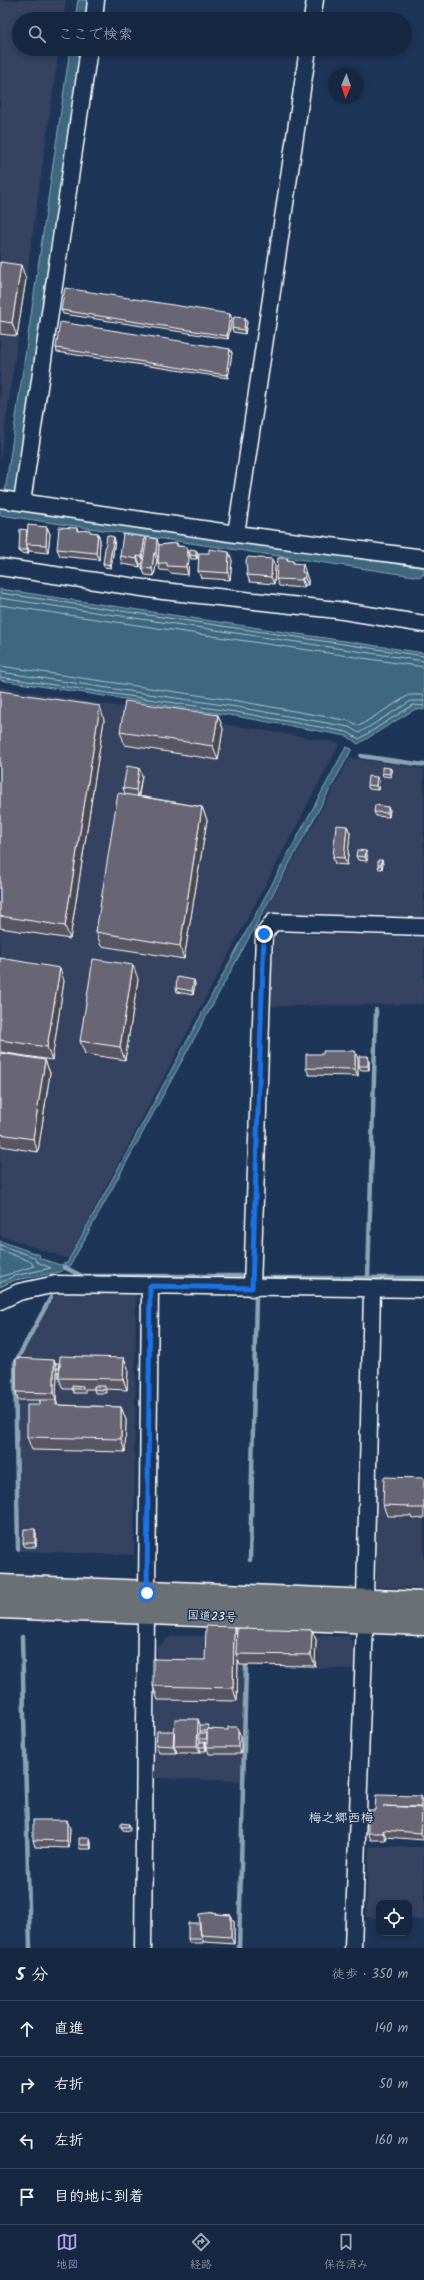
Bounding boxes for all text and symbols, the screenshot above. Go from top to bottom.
search box [12,12,412,56]
icon: search [26,23,48,45]
text: ここで検索 [58,23,133,47]
north arrow [328,68,364,104]
route end [255,925,273,943]
route start [138,1584,156,1602]
street label: 国道23号 [187,1606,237,1627]
district label: 梅之郷西梅 [308,1808,374,1829]
map controls [376,1900,412,1936]
button: locate [376,1900,412,1936]
text: 5 分 [16,1962,48,1989]
text: 徒歩 · 350 m [332,1964,408,1985]
text: 直進 [54,2017,84,2041]
icon: ahead [16,2018,38,2040]
text: 140 m [375,2018,408,2039]
text: 右折 [54,2073,84,2097]
icon: right [16,2074,38,2096]
text: 50 m [379,2074,408,2095]
text: 左折 [54,2129,84,2153]
icon: left [16,2130,38,2152]
text: 160 m [375,2130,408,2151]
text: 目的地に到着 [54,2185,144,2209]
icon: arrive [16,2186,38,2208]
tab: 地図 [56,2231,78,2274]
tab: 経路 [190,2231,212,2274]
tab: 保存済み [324,2231,368,2274]

